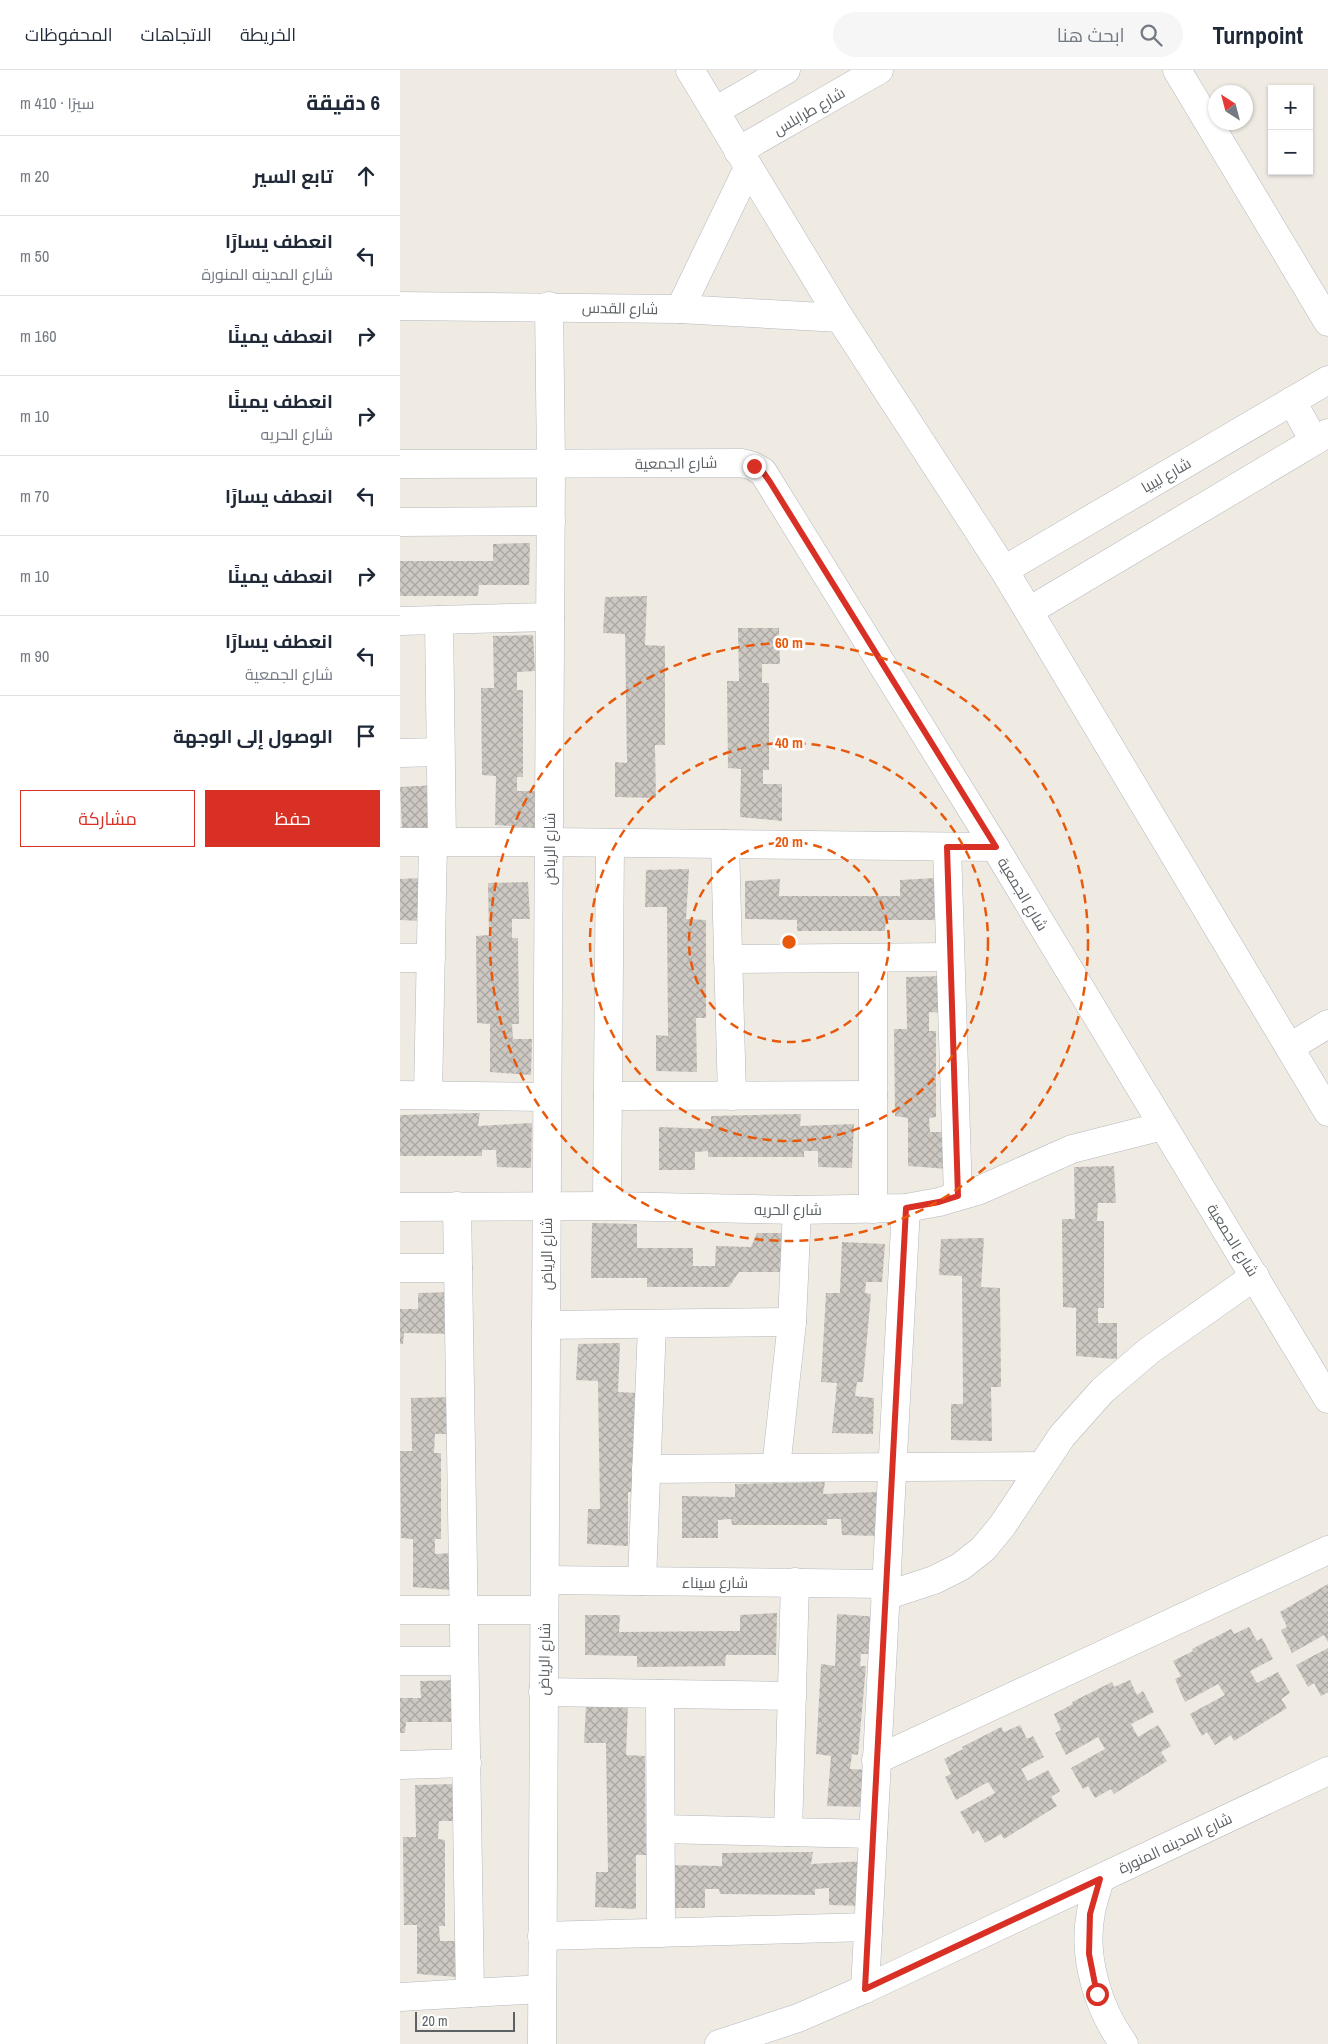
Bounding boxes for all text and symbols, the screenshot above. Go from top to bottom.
search box [833,12,1183,57]
text: Turnpoint [1213,19,1303,51]
icon: search [1137,21,1165,49]
text: المحفوظات [25,22,113,47]
text: الاتجاهات [141,22,212,47]
text: الخريطة [240,22,296,47]
text: ابحث هنا [1057,22,1125,48]
street label: شارع طرابلس [769,82,849,141]
north arrow [1208,85,1253,130]
map controls [1268,85,1313,175]
button: + [1268,85,1313,130]
text: 6 دقيقة [306,88,380,117]
text: سيرًا · 410 m [20,92,94,114]
button: − [1268,130,1313,175]
icon: ahead [352,162,380,190]
text: تابع السير [253,163,333,189]
text: 20 m [20,165,49,187]
text: انعطف يسارًا [225,228,333,254]
icon: left [352,242,380,270]
text: 50 m [20,245,49,267]
text: شارع المدينه المنورة [201,263,333,285]
street label: شارع القدس [582,297,658,320]
icon: right [352,322,380,350]
text: انعطف يمينًا [227,323,333,349]
text: 160 m [20,325,56,347]
text: انعطف يمينًا [227,388,333,414]
icon: right [352,402,380,430]
text: 10 m [20,405,49,427]
text: شارع الحريه [260,423,333,445]
street label: شارع الجمعية [635,452,717,475]
street label: شارع ليبيا [1137,452,1195,499]
route end [743,455,766,478]
icon: left [352,482,380,510]
text: انعطف يسارًا [225,483,333,509]
text: 70 m [20,485,49,507]
icon: right [352,562,380,590]
text: انعطف يمينًا [227,563,333,589]
text: 10 m [20,565,49,587]
text: انعطف يسارًا [225,628,333,654]
text: 60 m [775,632,803,653]
icon: left [352,642,380,670]
text: 90 m [20,645,49,667]
text: شارع الجمعية [245,663,333,685]
icon: arrive [352,722,380,750]
text: الوصول إلى الوجهة [173,723,333,749]
text: 40 m [775,732,803,753]
button: مشاركة [20,790,195,847]
button: حفظ [205,790,380,847]
street label: شارع الرياض [539,813,561,885]
text: 20 m [775,831,803,852]
street label: شارع الجمعية [992,853,1053,935]
centre of rings [780,933,798,951]
street label: شارع الحريه [754,1199,822,1221]
street label: شارع الجمعية [1201,1199,1264,1281]
street label: شارع الرياض [536,1218,558,1290]
street label: شارع سيناء [682,1572,748,1594]
street label: شارع الرياض [533,1623,556,1696]
street label: شارع المدينه المنورة [1115,1807,1236,1879]
route start [1086,1983,1109,2006]
scale bar [415,2009,515,2032]
text: 20 m [422,2012,448,2030]

